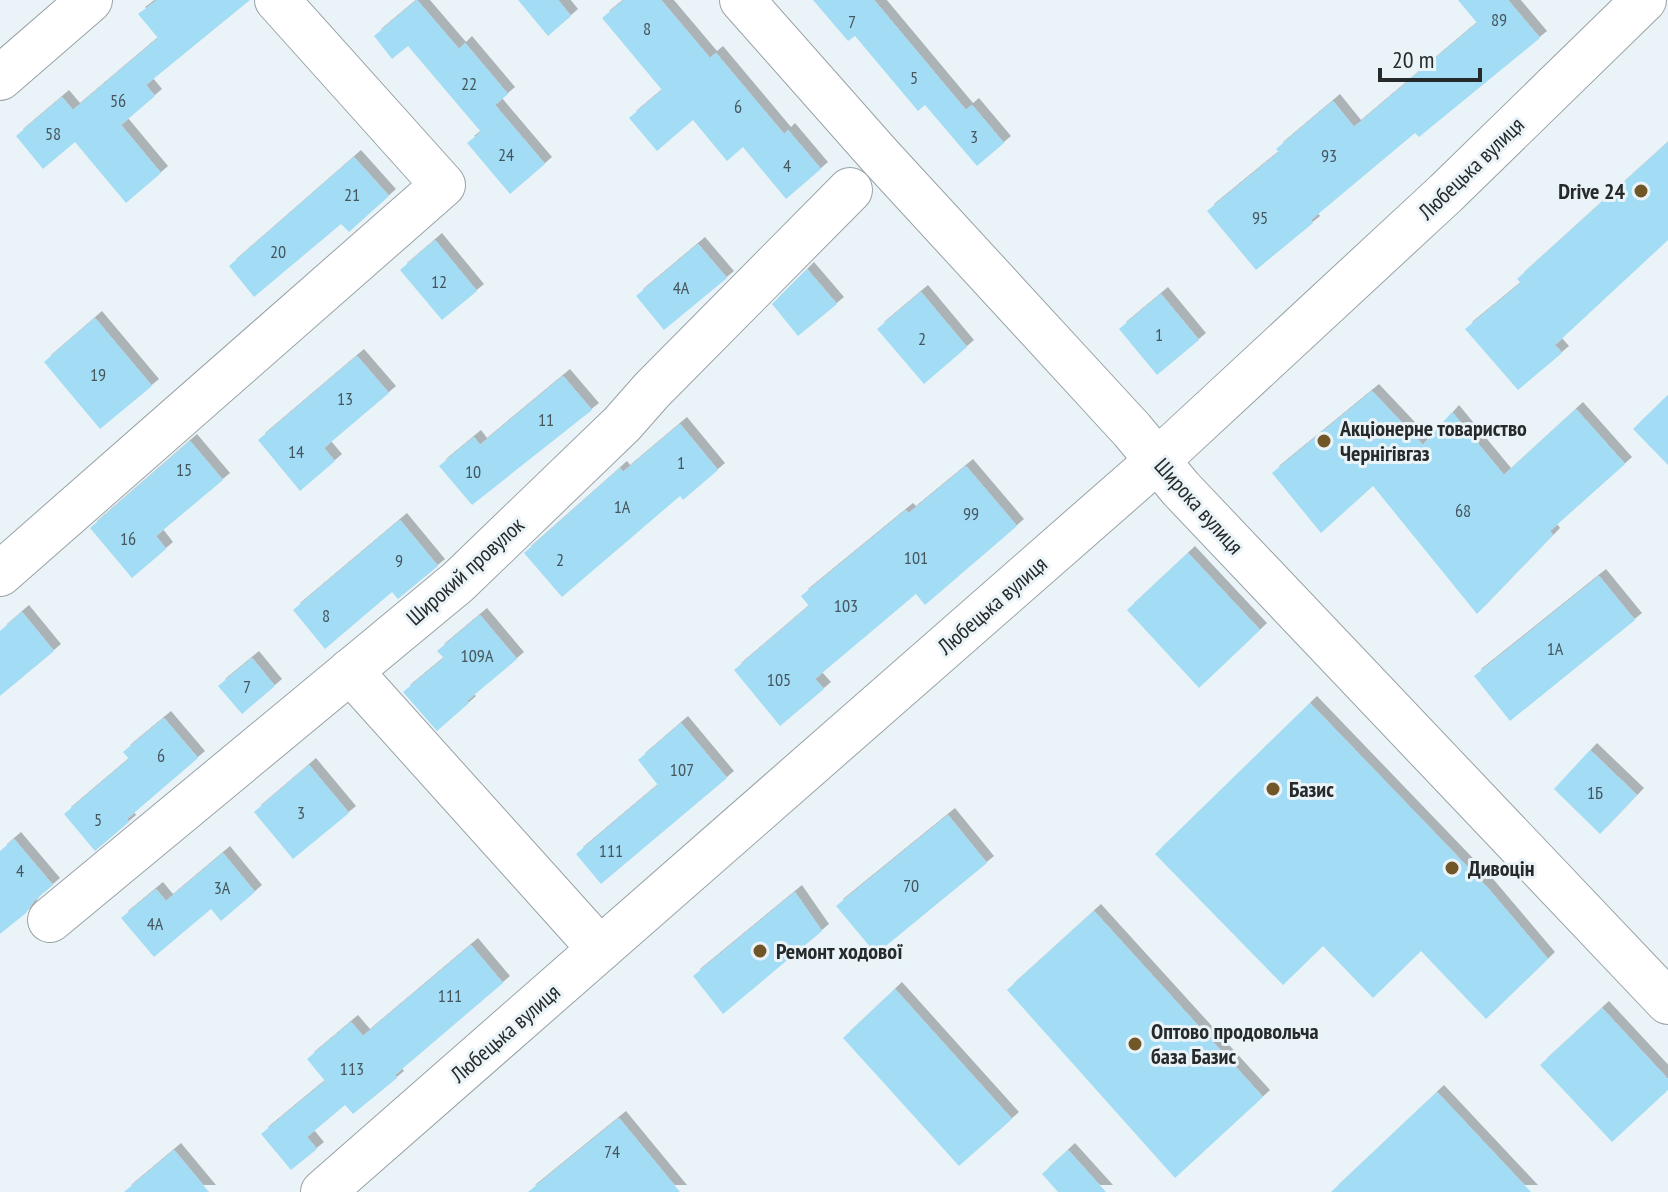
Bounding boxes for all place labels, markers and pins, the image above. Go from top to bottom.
place label: Drive 24 [1558,177,1625,205]
marker: Drive 24 [1632,182,1650,200]
place label: Акціонерне товариство Чернігівгаз [1339,414,1527,467]
marker: Акціонерне товариство Чернігівгаз [1315,432,1333,450]
place label: Базис [1289,775,1334,803]
marker: Базис [1264,780,1282,798]
place label: Дивоцін [1468,854,1534,882]
marker: Дивоцін [1443,859,1461,877]
place label: Ремонт ходової [776,937,903,965]
marker: Ремонт ходової [751,942,769,960]
place label: Оптово продовольча база Базис [1151,1017,1319,1070]
marker: Оптово продовольча база Базис [1126,1035,1144,1053]

